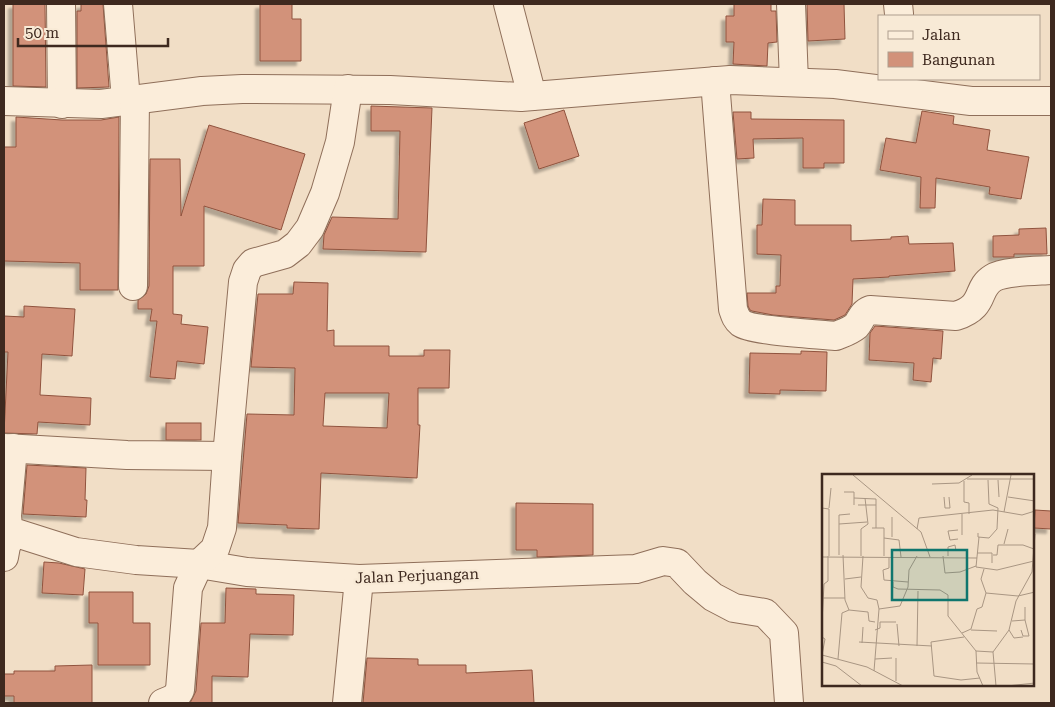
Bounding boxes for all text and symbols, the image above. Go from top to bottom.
scale bar [18,15,168,47]
legend [878,15,1040,80]
text: 50 m [25,24,60,42]
text: Jalan [922,26,961,44]
text: Bangunan [922,51,995,69]
inset map [822,474,1035,687]
street label: Jalan Perjuangan [355,565,480,587]

